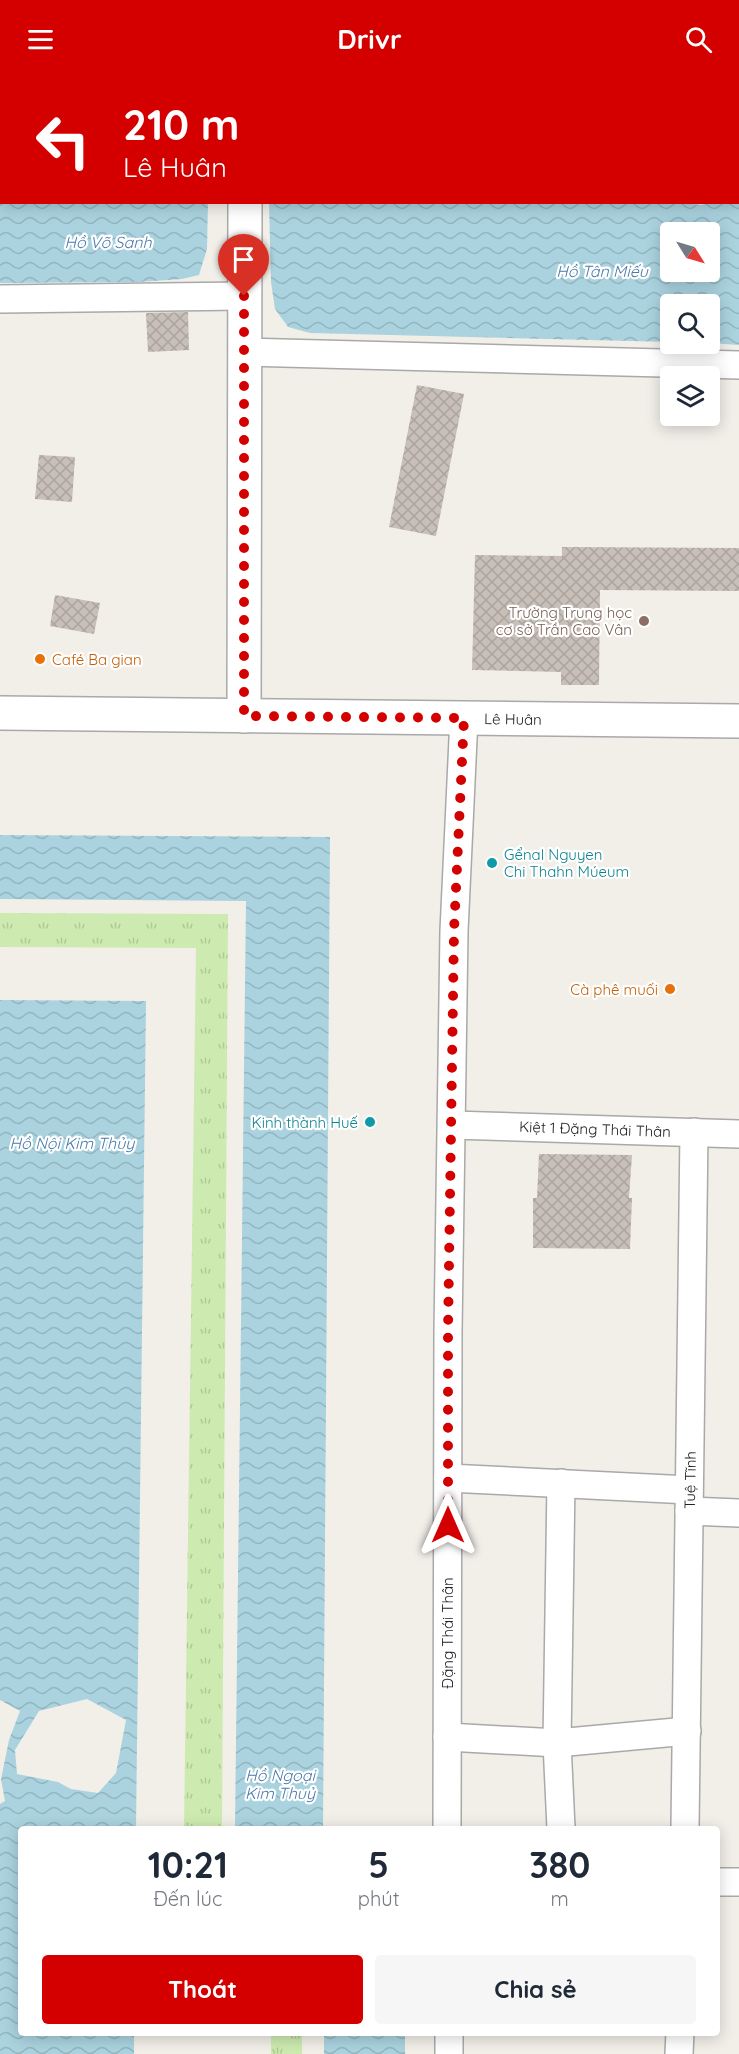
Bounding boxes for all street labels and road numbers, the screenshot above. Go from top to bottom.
street label: Lê Huân [484,709,542,729]
street label: Kiệt 1 Đặng Thái Thân [519,1117,671,1141]
street label: Tuệ Tĩnh [680,1451,700,1509]
street label: Đặng Thái Thân [438,1577,457,1689]

